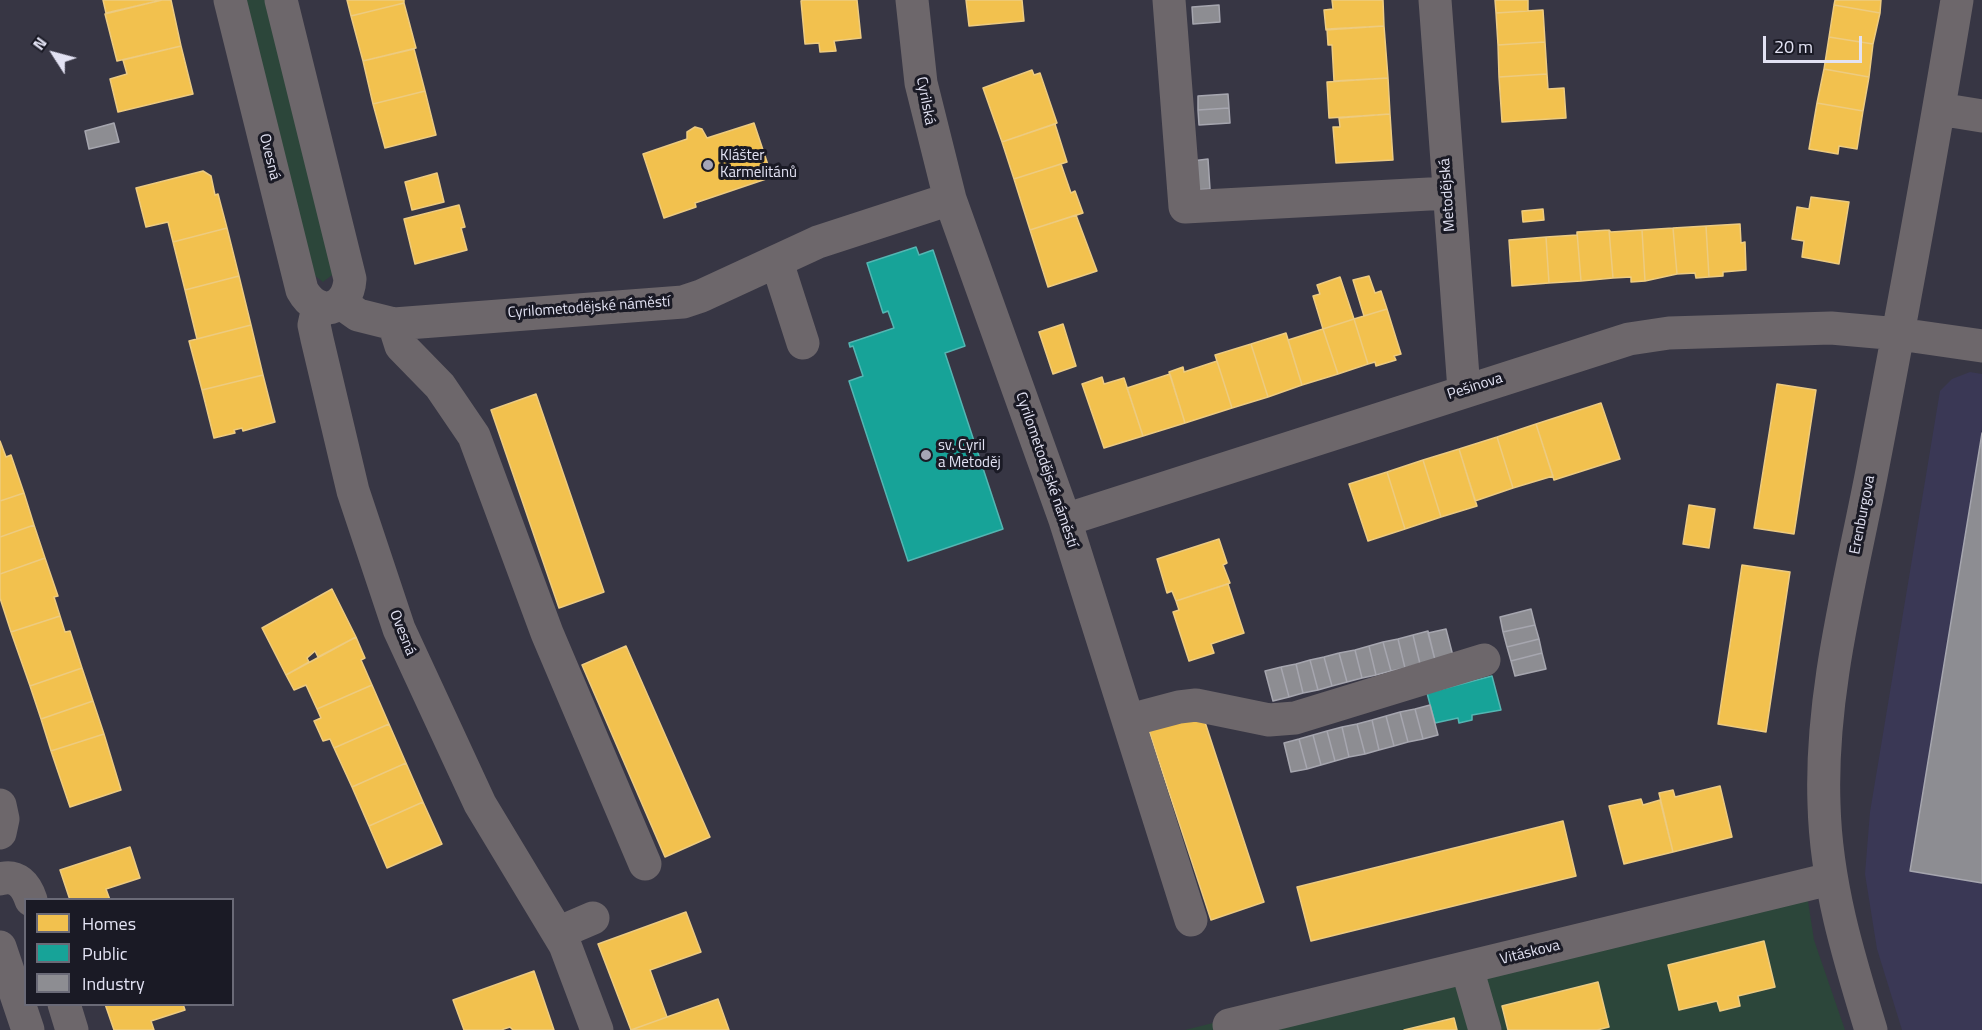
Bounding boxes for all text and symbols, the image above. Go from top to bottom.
north arrow [24,24,84,84]
scale bar [1766,24,1865,62]
text: N [26,32,52,55]
text: 20 m [1774,33,1813,60]
street label: Cyrilská [912,75,938,127]
street label: Ovesná [255,132,283,182]
place label: Klášter Karmelitánů [720,147,797,182]
marker: Klášter Karmelitánů [701,158,715,172]
street label: Metodějská [1436,158,1460,232]
street label: Cyrilometodějské náměstí [507,293,671,323]
street label: Pešinova [1445,370,1505,404]
street label: Cyrilometodějské náměstí [1011,390,1081,550]
place label: sv. Cyril a Metoděj [938,437,1001,472]
marker: sv. Cyril a Metoděj [919,448,933,462]
street label: Erenburgova [1847,474,1879,556]
street label: Ovesná [385,608,419,658]
legend [24,898,234,1006]
text: Homes [82,910,136,937]
street label: Vitáskova [1498,937,1562,969]
text: Public [82,940,128,967]
text: Industry [82,970,145,997]

